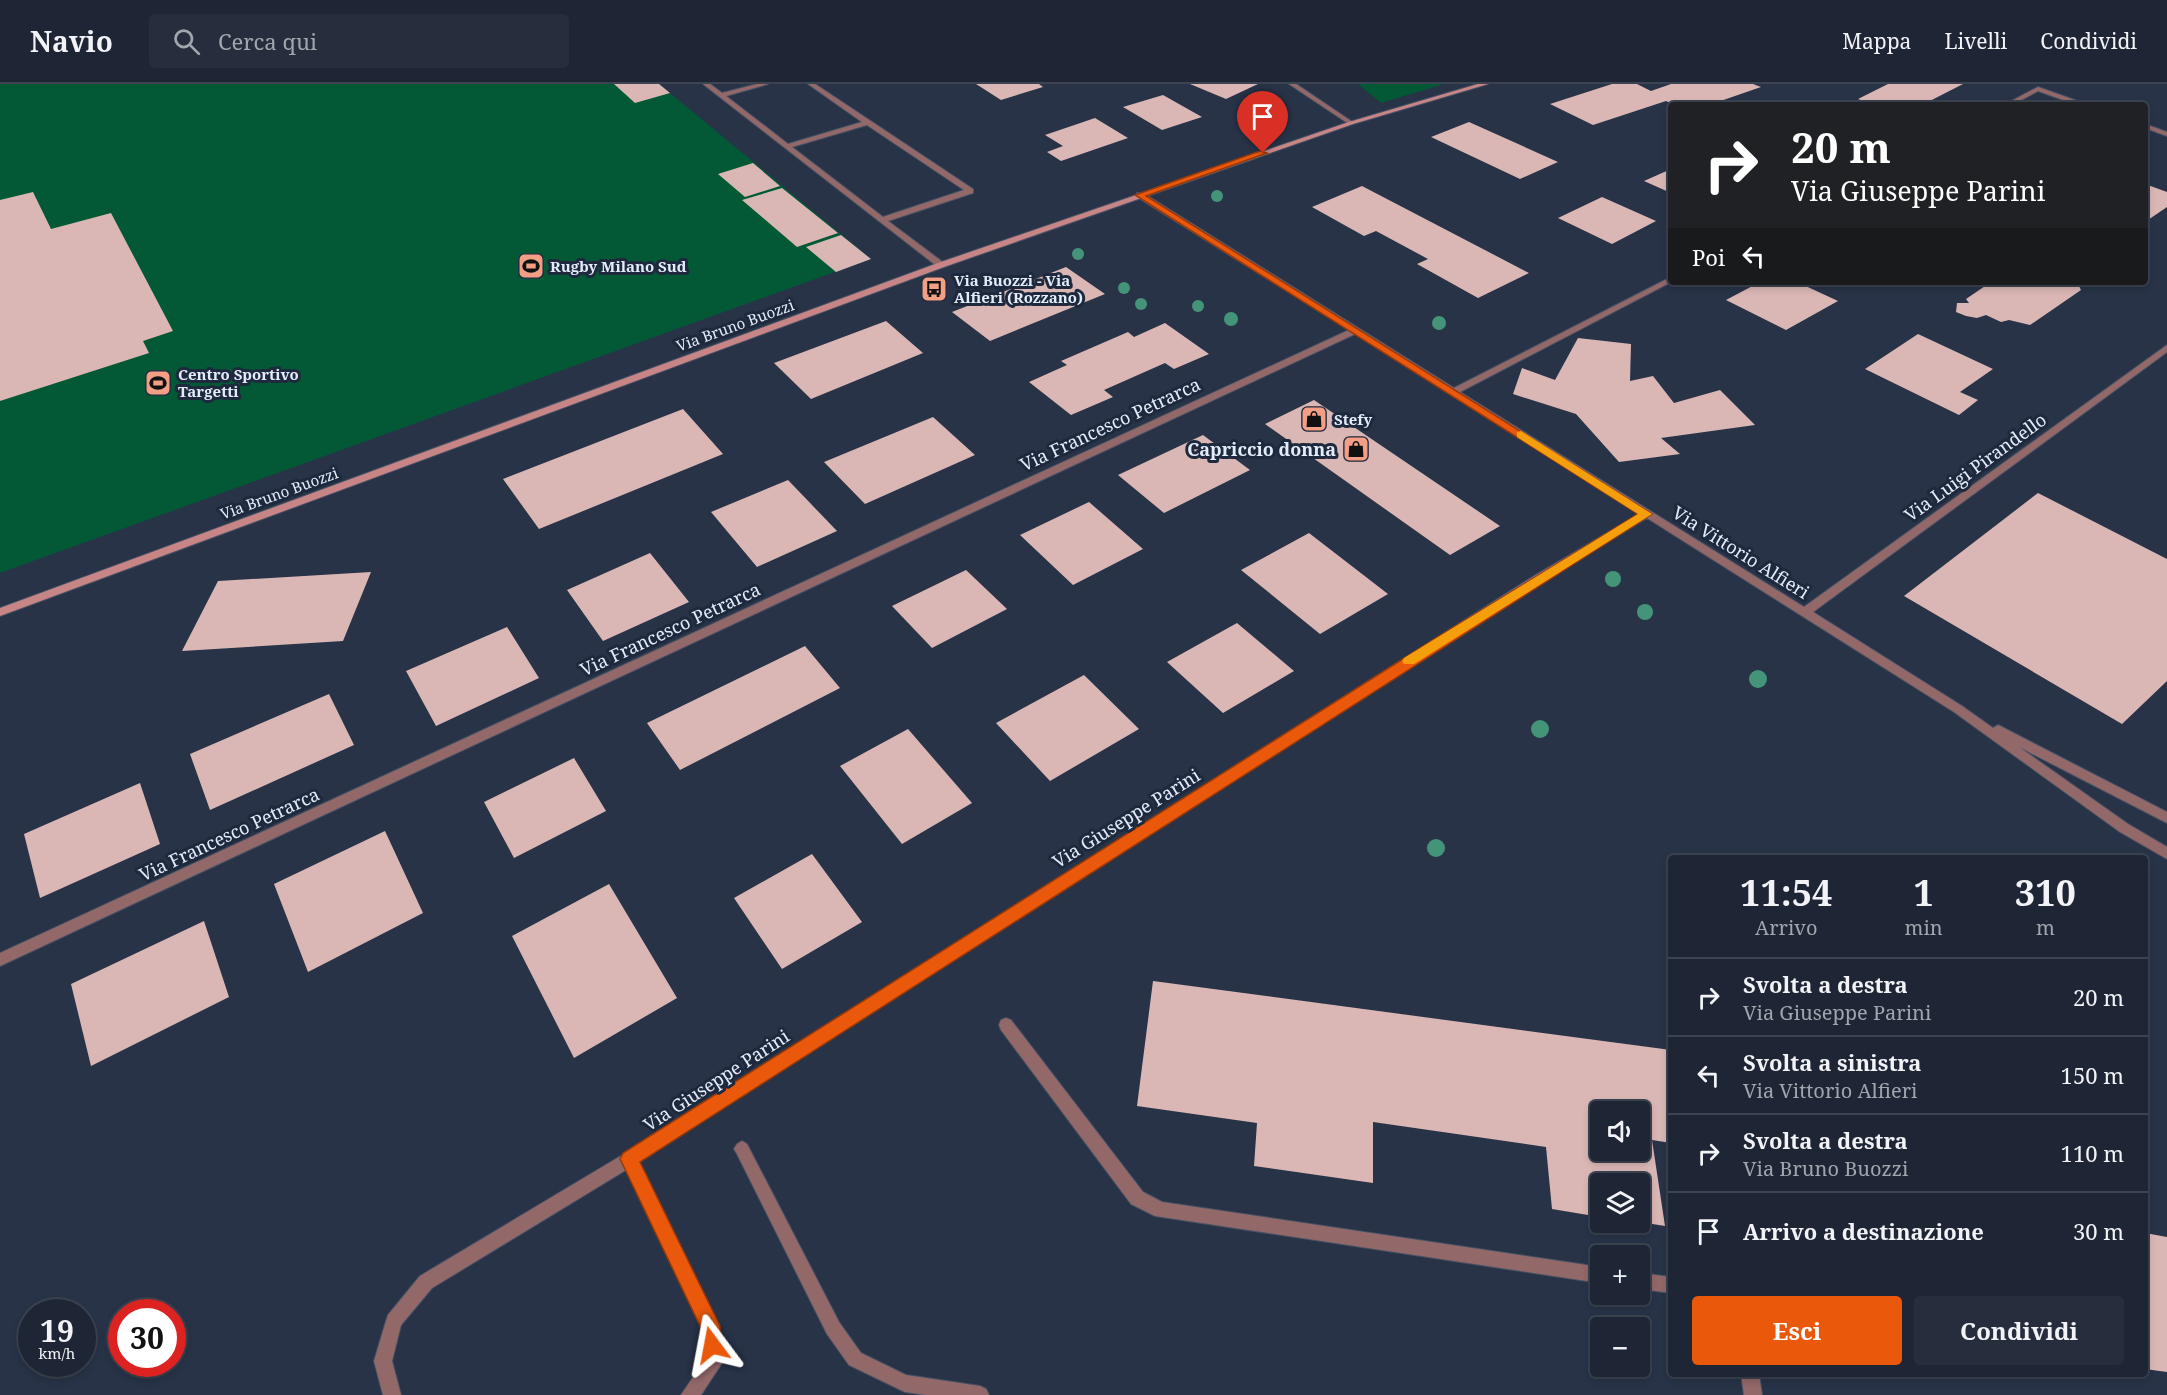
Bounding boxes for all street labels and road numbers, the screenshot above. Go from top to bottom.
street label: Via Bruno Buozzi [673,294,797,356]
street label: Via Francesco Petrarca [1016,372,1204,476]
street label: Via Luigi Pirandello [1899,407,2051,527]
street label: Via Bruno Buozzi [217,462,341,524]
street label: Via Vittorio Alfieri [1668,500,1814,604]
street label: Via Francesco Petrarca [576,577,764,681]
street label: Via Giuseppe Parini [1048,763,1204,873]
street label: Via Francesco Petrarca [135,782,323,886]
street label: Via Giuseppe Parini [638,1024,794,1136]

